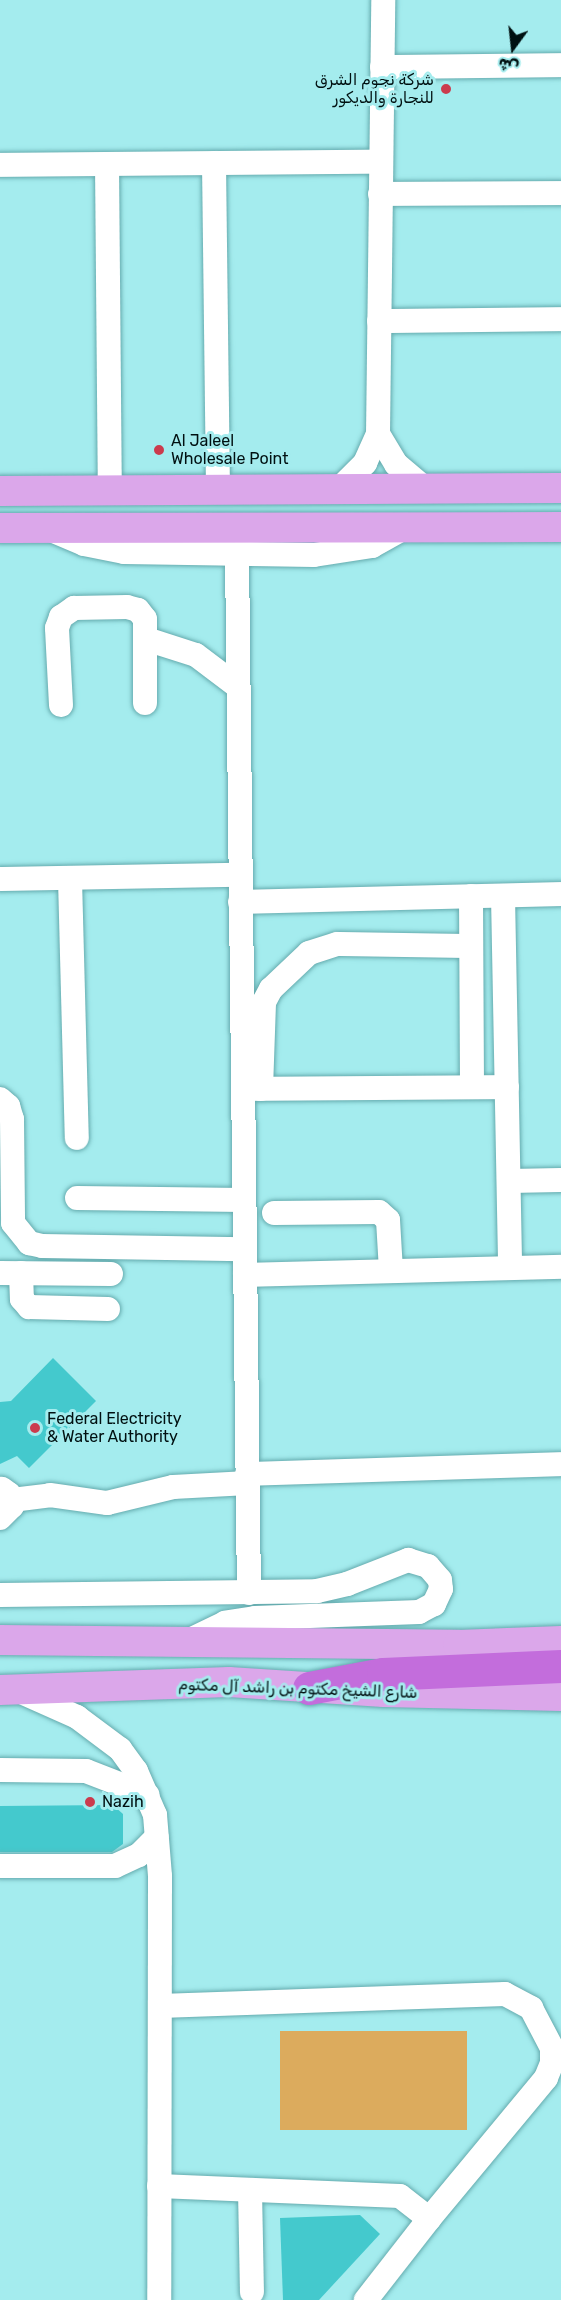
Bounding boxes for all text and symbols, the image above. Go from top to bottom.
north arrow [483,18,543,78]
text: ش [496,54,520,78]
place label: شركة نجوم الشرق للنجارة والديكور [315,70,434,108]
marker: شركة نجوم الشرق للنجارة والديكور [439,82,453,96]
place label: Al Jaleel Wholesale Point [171,431,288,469]
marker: Al Jaleel Wholesale Point [152,443,166,457]
place label: Federal Electricity & Water Authority [47,1409,182,1447]
marker: Federal Electricity & Water Authority [28,1421,42,1435]
street label: شارع الشيخ مكتوم بن راشد آل مكتوم [178,1675,418,1703]
place label: Nazih [102,1792,144,1812]
marker: Nazih [83,1795,97,1809]

